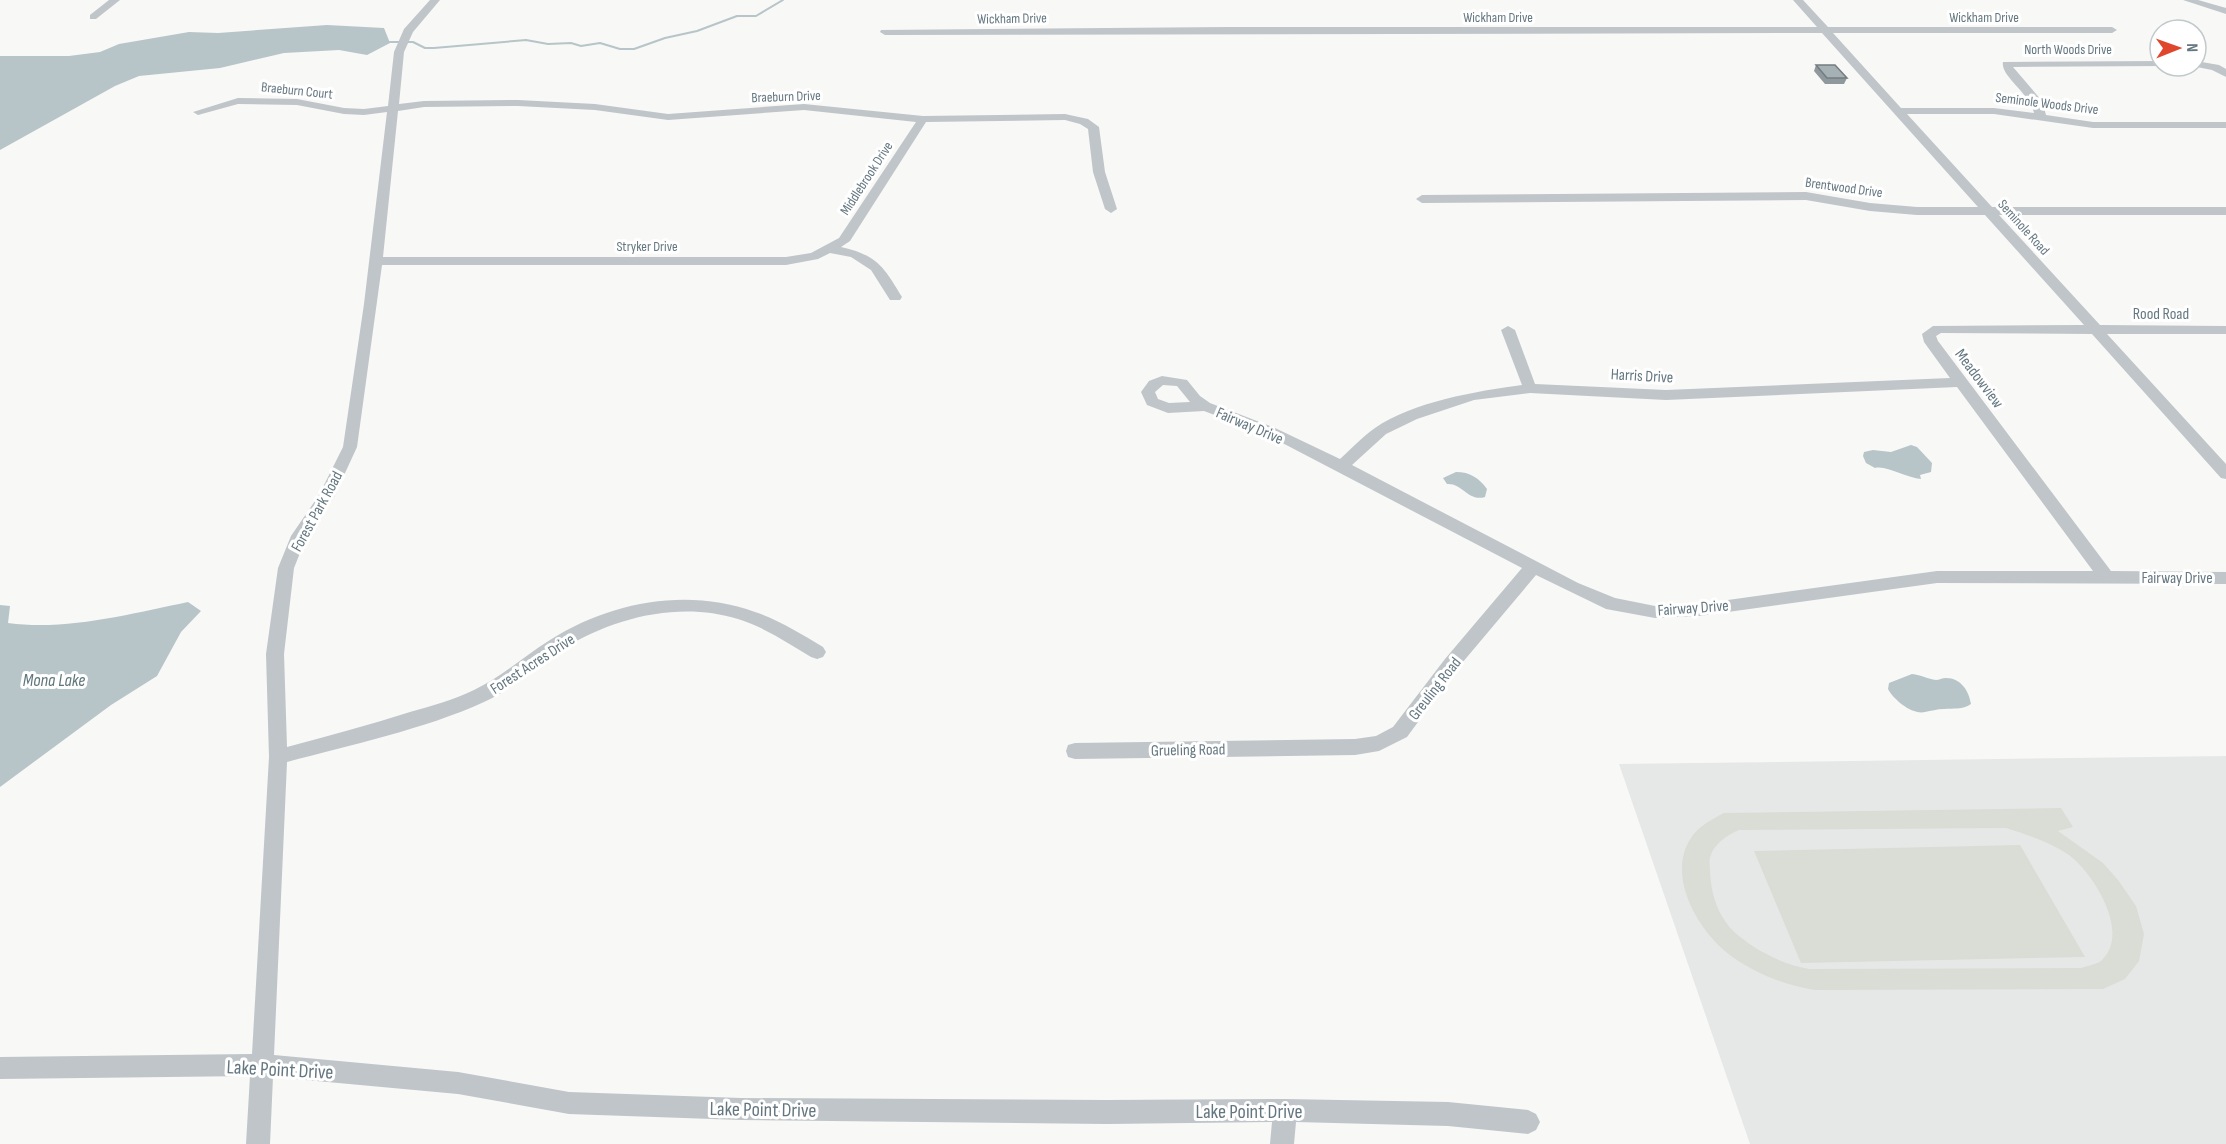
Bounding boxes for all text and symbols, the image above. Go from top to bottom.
street label: Wickham Drive [977,9,1047,28]
street label: Wickham Drive [1463,9,1533,26]
street label: Wickham Drive [1949,9,2019,26]
north arrow [2148,18,2208,78]
street label: North Woods Drive [2024,41,2112,58]
text: N [2182,43,2201,52]
street label: Braeburn Court [260,78,334,103]
street label: Braeburn Drive [751,87,821,106]
street label: Seminole Woods Drive [1995,89,2099,118]
street label: Middlebrook Drive [836,138,896,218]
street label: Brentwood Drive [1804,174,1884,201]
street label: Seminole Road [1994,196,2053,259]
street label: Stryker Drive [616,238,678,255]
street label: Rood Road [2133,305,2189,324]
street label: Meadowview [1950,346,2007,412]
street label: Harris Drive [1610,365,1674,388]
street label: Fairway Drive [1213,404,1286,449]
street label: Forest Park Road [287,468,347,555]
street label: Fairway Drive [2141,569,2213,588]
street label: Fairway Drive [1657,597,1729,620]
street label: Forest Acres Drive [487,630,579,699]
street label: Greuling Road [1405,654,1466,724]
water label: Mona Lake [23,670,85,691]
street label: Grueling Road [1151,740,1225,761]
street label: Lake Point Drive [226,1055,334,1085]
street label: Lake Point Drive [709,1097,817,1123]
street label: Lake Point Drive [1196,1100,1303,1124]

